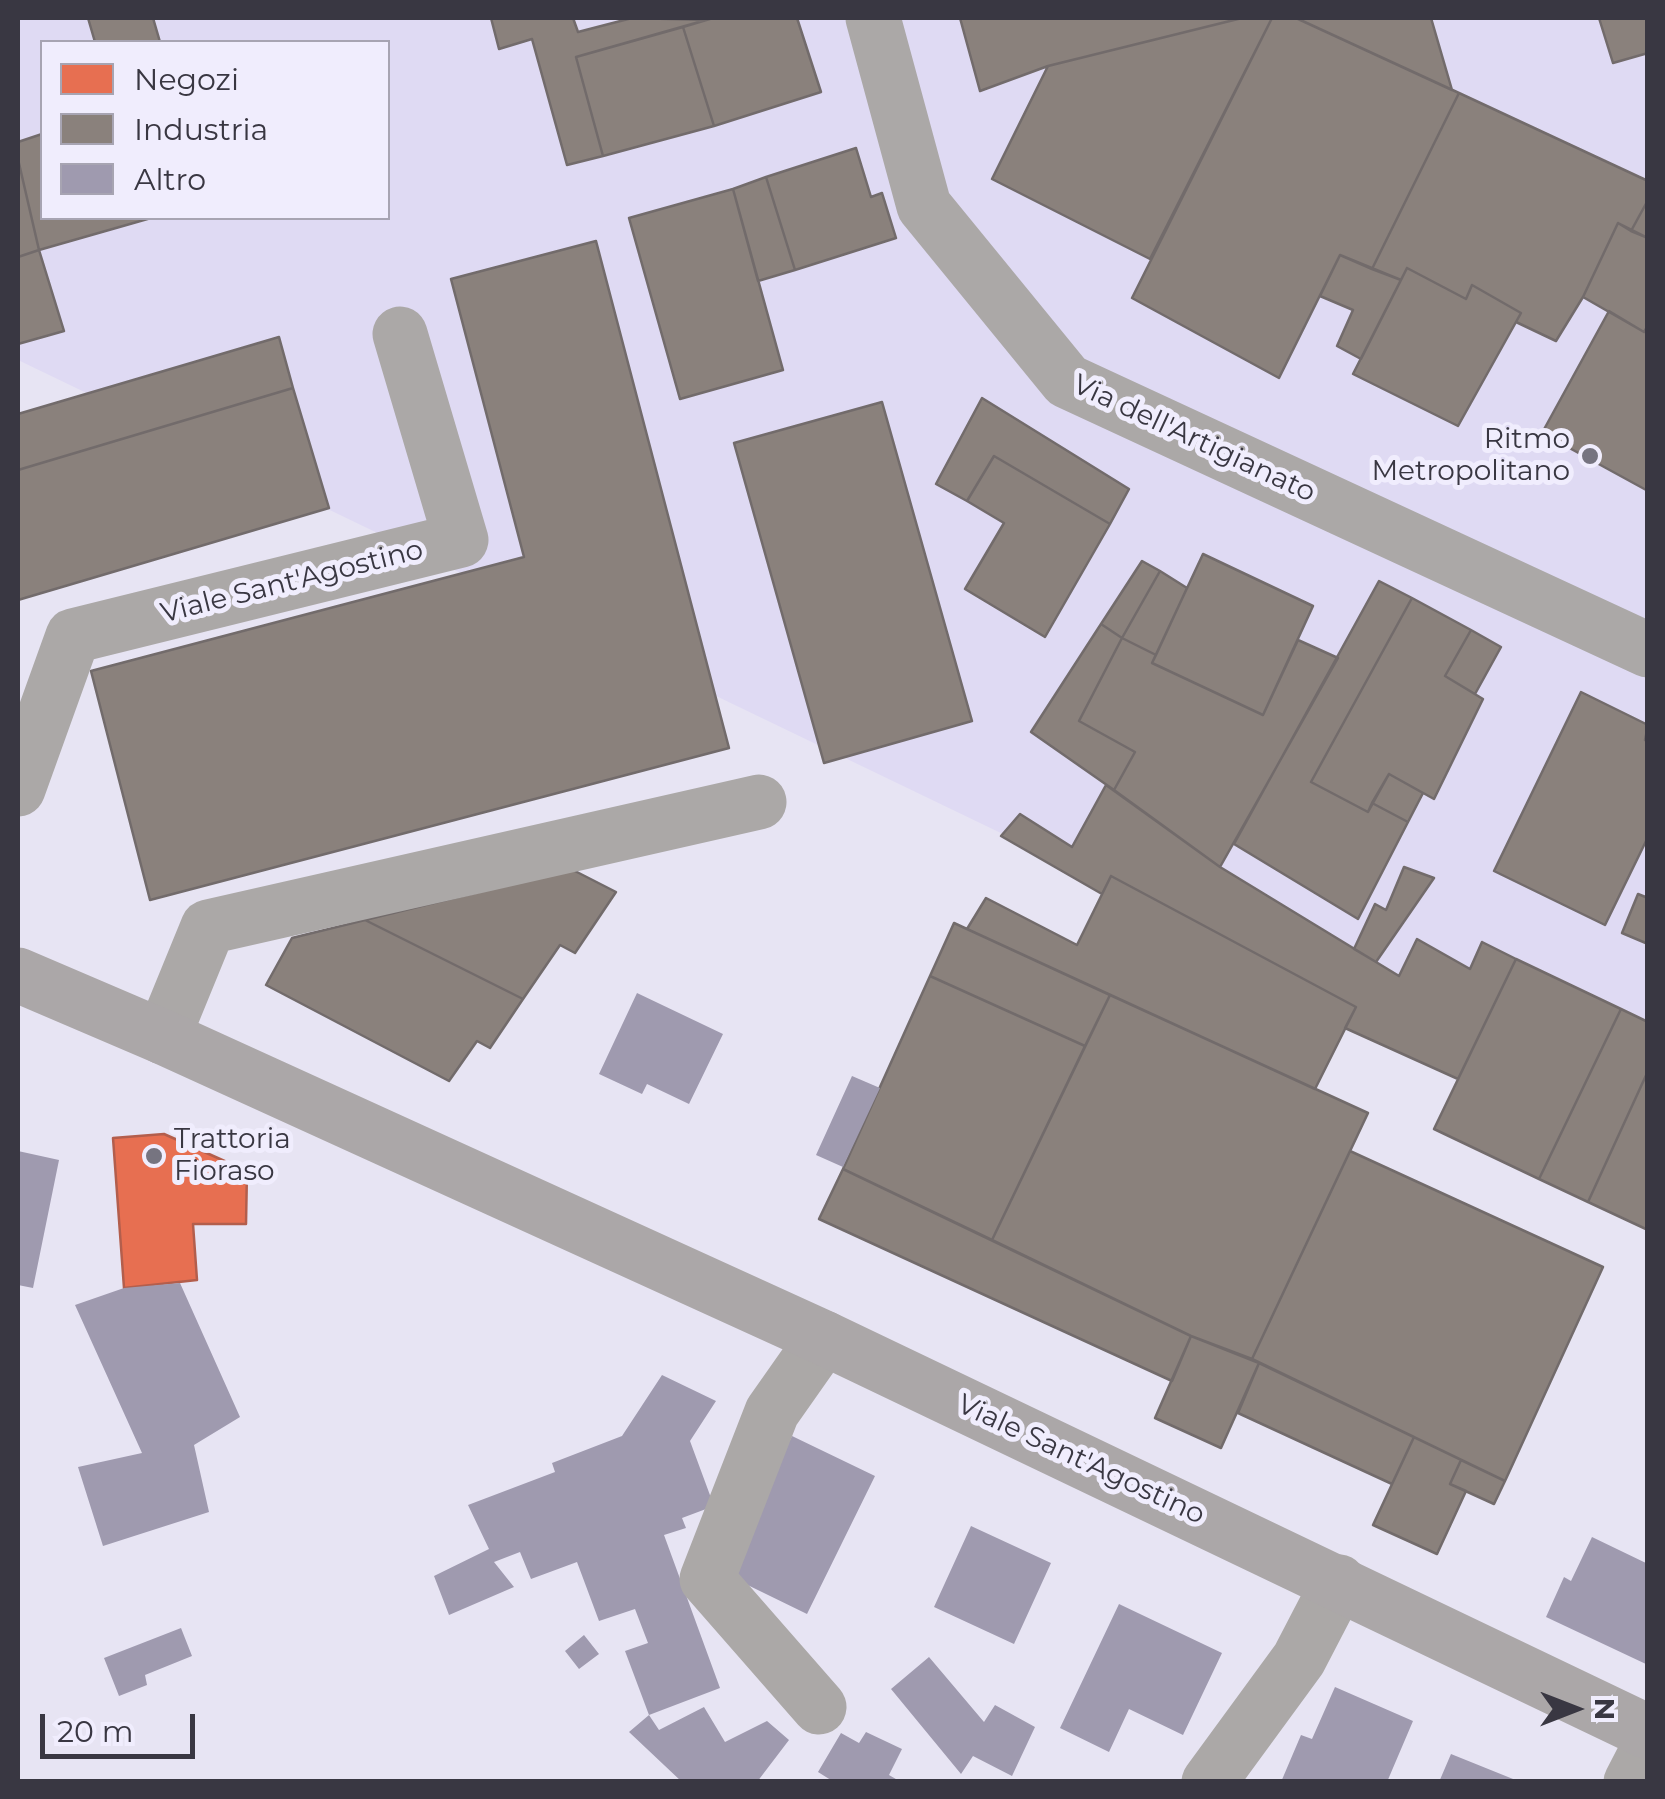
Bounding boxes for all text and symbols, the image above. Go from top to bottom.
legend [40,40,390,220]
text: Negozi [134,61,239,98]
text: Industria [134,111,268,148]
text: Altro [134,161,206,198]
street label: Via dell'Artigianato [1067,368,1321,510]
place label: Ritmo Metropolitano [1371,423,1570,489]
marker: Ritmo Metropolitano [1579,445,1601,467]
street label: Viale Sant'Agostino [157,533,427,631]
place label: Trattoria Fioraso [174,1123,291,1189]
marker: Trattoria Fioraso [143,1145,165,1167]
street label: Viale Sant'Agostino [952,1388,1210,1532]
north arrow [1525,1659,1625,1759]
scale bar [45,1694,200,1756]
text: N [1588,1698,1622,1720]
text: 20 m [57,1713,134,1750]

